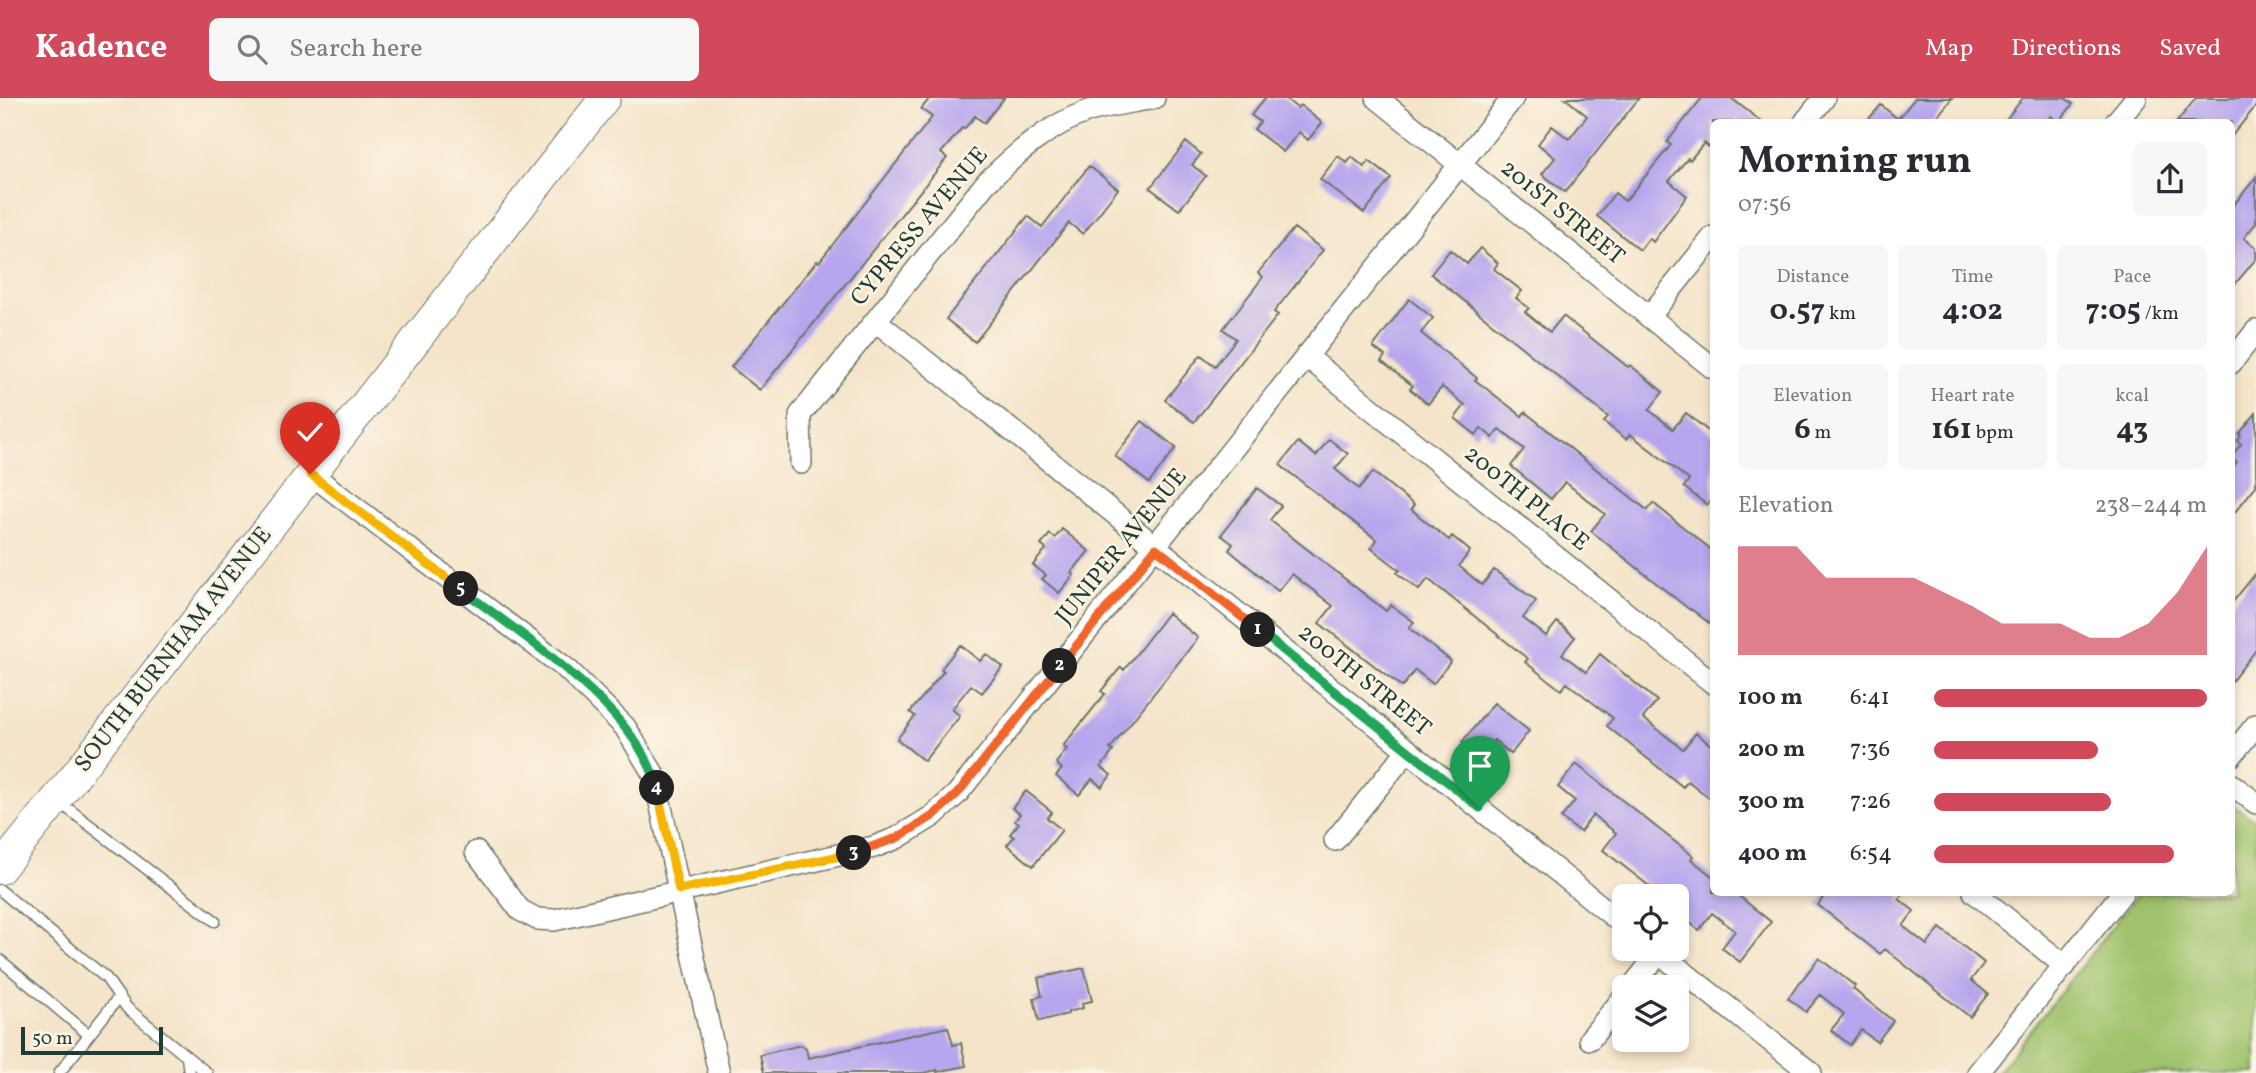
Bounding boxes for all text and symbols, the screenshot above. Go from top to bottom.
search box [209,18,699,81]
text: Kadence [35,26,167,72]
icon: search [233,30,271,68]
text: Search here [289,31,423,67]
text: Map [1925,32,1973,66]
text: Directions [2011,32,2121,66]
text: Saved [2159,32,2221,66]
text: Morning run [1738,136,1972,189]
street label: CYPRESS AVENUE [843,140,997,314]
button: share [2133,142,2207,216]
street label: 201ST STREET [1492,152,1632,274]
text: 07:56 [1738,189,1791,221]
text: Distance [1776,264,1849,290]
text: Time [1952,264,1993,290]
text: Pace [2113,264,2151,290]
text: 0.57 [1770,290,1825,332]
text: 4:02 [1942,290,2003,332]
text: 7:05 [2085,290,2141,332]
text: km [1825,301,1856,327]
text: /km [2141,301,2179,327]
text: Elevation [1773,383,1852,409]
text: Heart rate [1931,383,2014,409]
text: kcal [2115,383,2149,409]
pin [280,402,340,474]
text: 6 [1794,409,1811,451]
text: 161 [1931,409,1972,451]
text: 43 [2116,409,2148,451]
icon: check [291,413,329,451]
text: m [1811,420,1831,446]
text: bpm [1972,420,2014,446]
street label: 200TH PLACE [1456,438,1596,560]
street label: JUNIPER AVENUE [1048,461,1196,633]
text: Elevation [1738,490,1834,522]
text: 238–244 m [2095,490,2207,522]
street label: SOUTH BURNHAM AVENUE [67,520,281,780]
pin: 5 [444,572,478,606]
text: 5 [456,575,465,601]
pin: 1 [1240,612,1276,648]
text: 1 [1254,616,1261,642]
street label: 200TH STREET [1290,617,1438,745]
pin: 2 [1042,648,1078,684]
text: 2 [1055,652,1064,678]
text: 100 m [1738,682,1803,714]
text: 6:41 [1850,682,1890,714]
text: 200 m [1738,734,1805,766]
text: 7:36 [1850,734,1890,766]
pin [1450,736,1510,808]
icon: arrive [1461,747,1499,785]
pin: 4 [640,770,674,806]
text: 4 [651,774,662,800]
text: 300 m [1738,786,1805,818]
text: 7:26 [1850,786,1891,818]
pin: 3 [836,836,872,870]
text: 400 m [1738,838,1807,870]
text: 6:54 [1850,838,1892,870]
text: 3 [849,839,858,865]
map controls [1612,884,1689,1052]
button: locate [1612,884,1689,961]
button: layers [1612,975,1689,1052]
scale bar [21,1024,163,1056]
text: 50 m [32,1026,73,1052]

